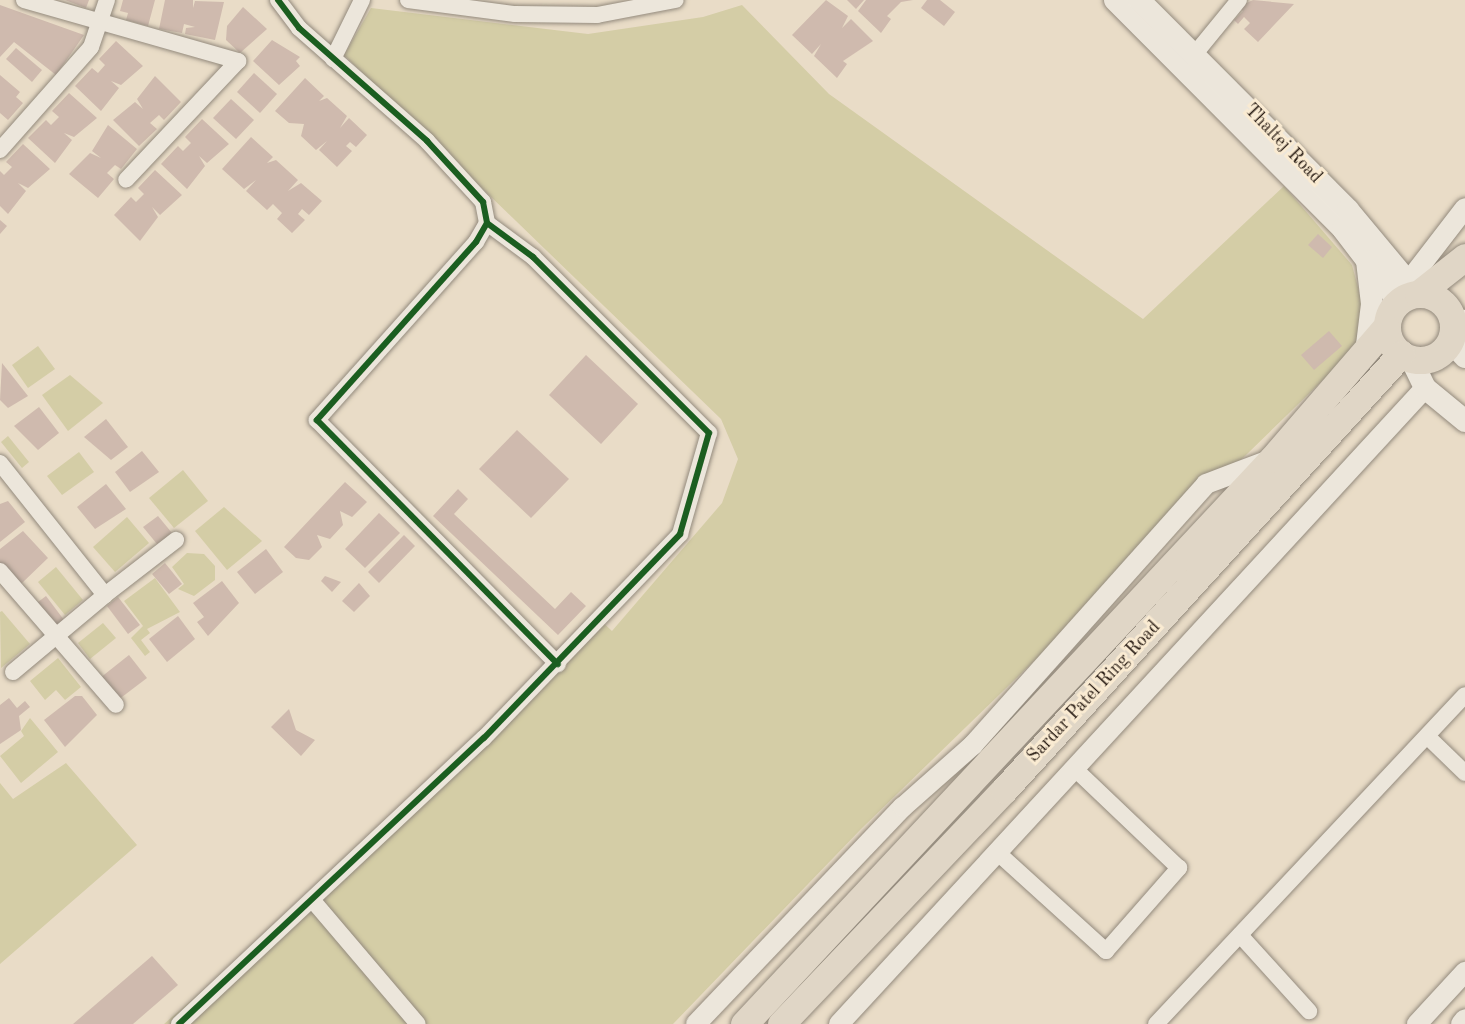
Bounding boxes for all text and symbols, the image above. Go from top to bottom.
street label: Thaltej Road [1240,100,1326,188]
street label: Sardar Patel Ring Road [1023,617,1165,767]

